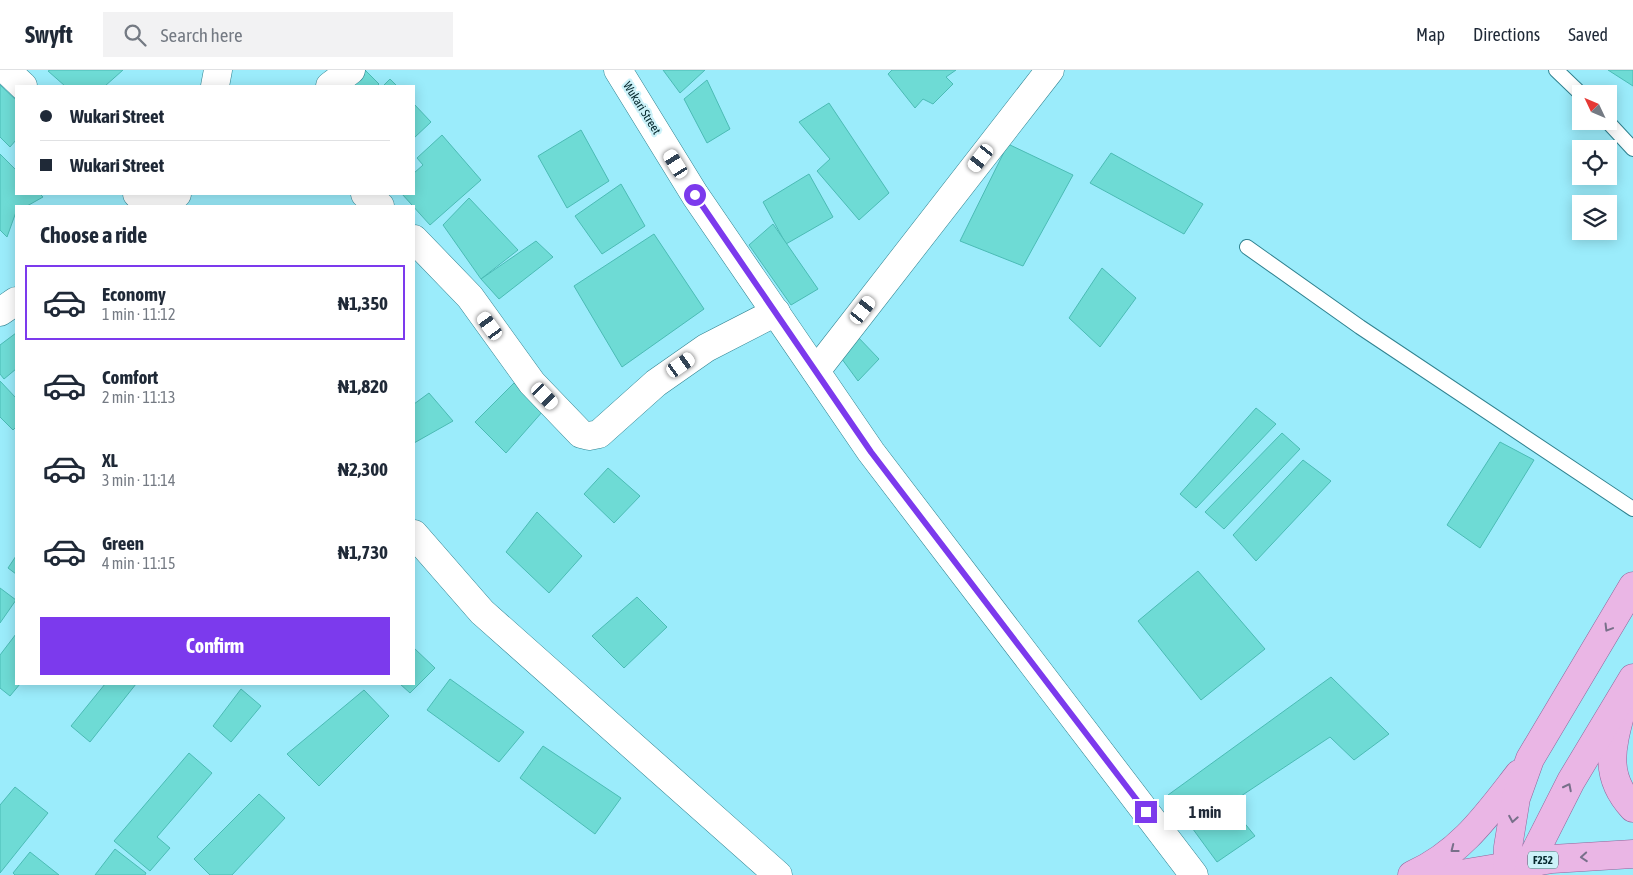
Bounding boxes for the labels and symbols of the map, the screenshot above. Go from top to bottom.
street label: Wukari Street [620,79,664,137]
north arrow [1572,85,1618,130]
car [965,142,996,174]
car [661,147,690,181]
route start [684,184,706,206]
car [847,294,878,326]
car [475,309,504,343]
car [664,350,697,380]
car [529,380,560,412]
one-way arrow [1605,622,1615,631]
one-way arrow [1562,784,1572,793]
callout: 1 min [1164,794,1246,830]
route end [1135,801,1157,823]
one-way arrow [1508,814,1518,823]
one-way arrow [1450,843,1460,852]
one-way arrow [1580,851,1588,862]
road number: F252 [1528,852,1558,868]

